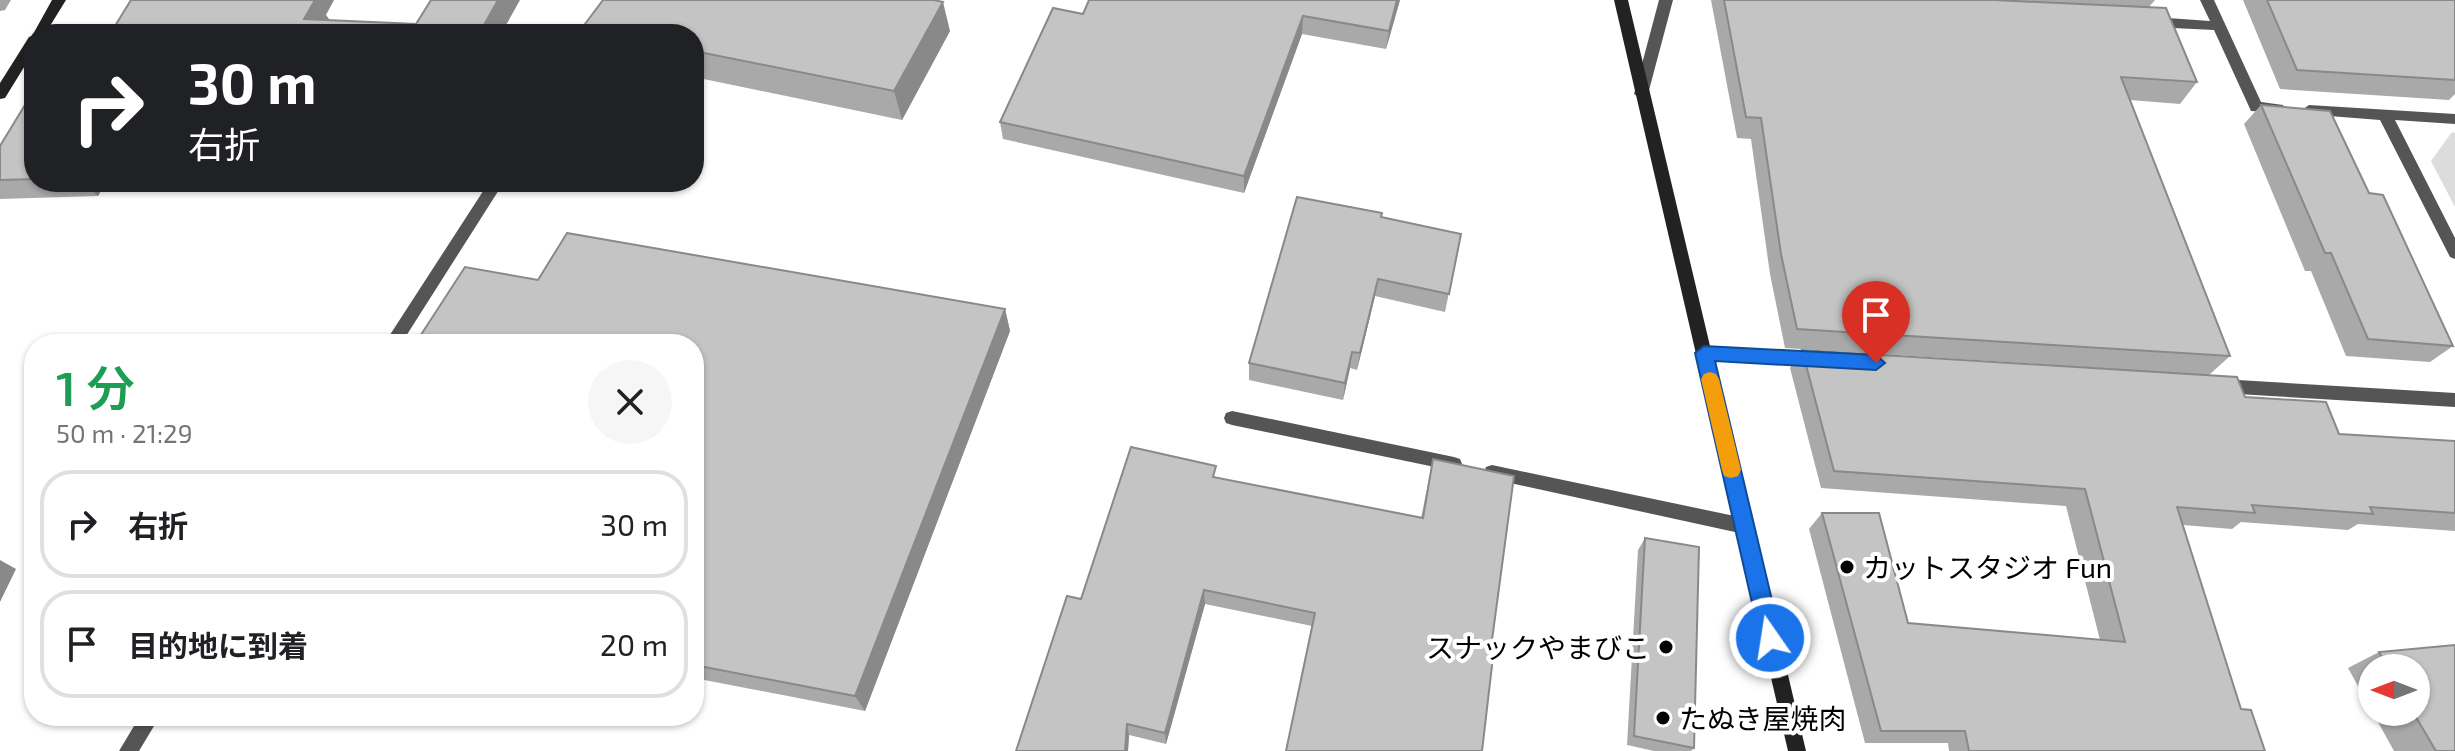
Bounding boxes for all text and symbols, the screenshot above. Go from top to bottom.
text: 30 m [188,48,317,115]
icon: right [56,56,160,160]
text: 右折 [188,122,260,165]
pin [1842,281,1910,363]
icon: arrive [1854,293,1898,337]
text: 1 分 [56,358,135,416]
button: close [588,360,672,444]
text: 50 m · 21:29 [56,417,193,448]
icon: right [60,502,104,546]
text: 30 m [600,506,668,542]
text: 右折 [128,507,188,543]
place label: カットスタジオ Fun [1863,550,2112,584]
marker: カットスタジオ Fun [1838,558,1856,576]
position arrow [1728,596,1812,680]
icon: arrive [60,622,104,666]
text: 20 m [600,626,668,662]
text: 目的地に到着 [128,627,308,663]
place label: スナックやまびこ [1426,630,1650,664]
marker: スナックやまびこ [1657,638,1675,656]
north arrow [2358,654,2430,726]
map controls [2358,654,2430,726]
place label: たぬき屋焼肉 [1679,701,1846,735]
marker: たぬき屋焼肉 [1654,709,1672,727]

